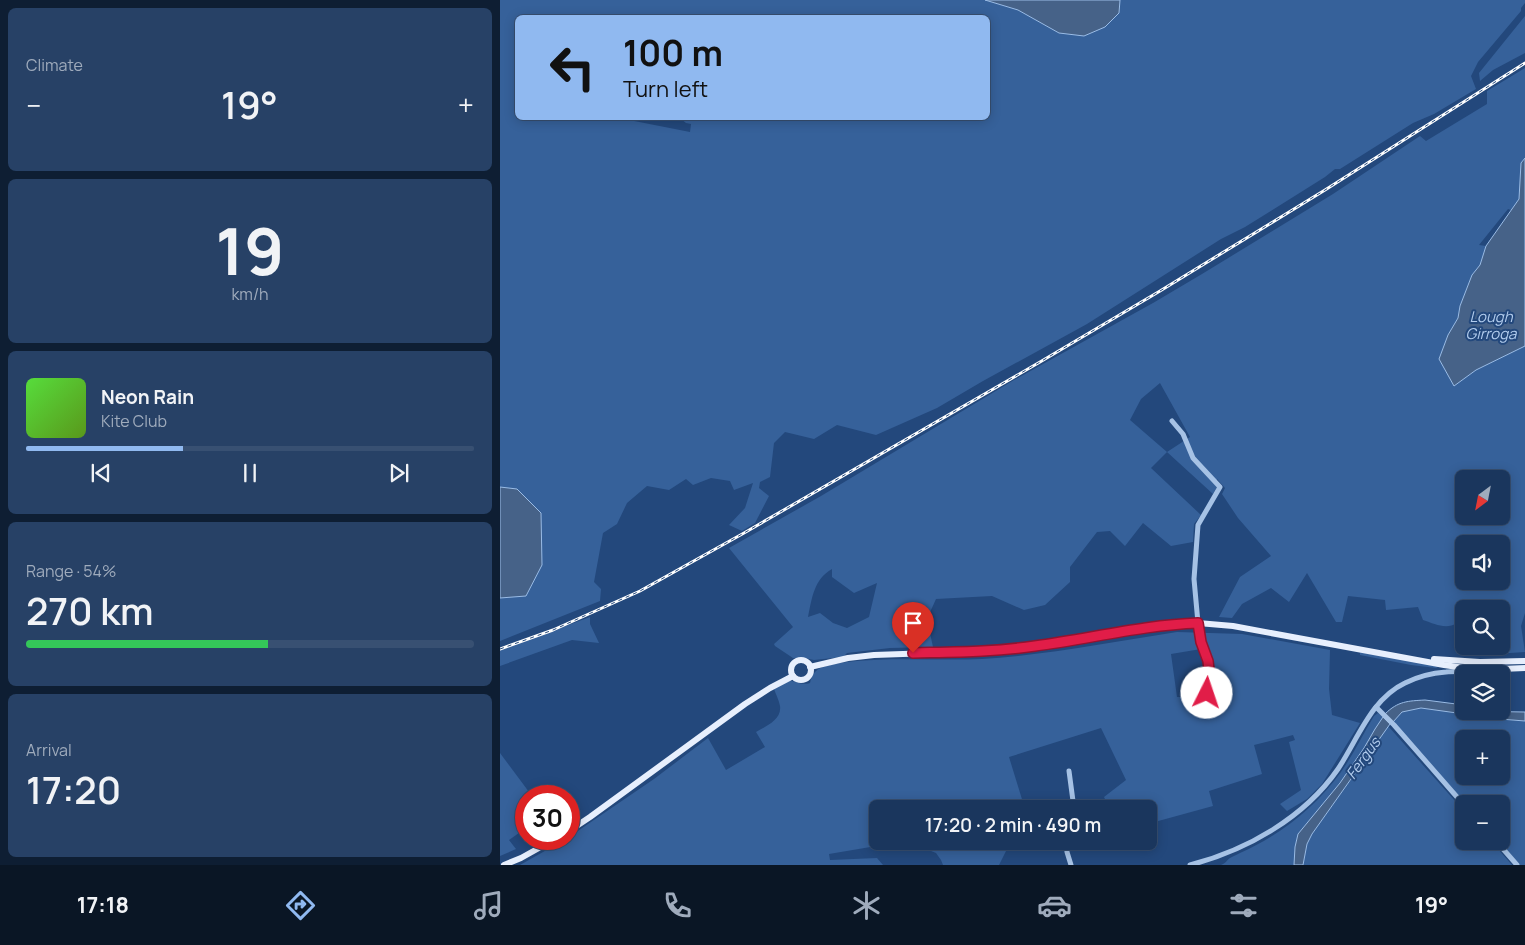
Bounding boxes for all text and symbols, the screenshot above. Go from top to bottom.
text: 100 m [623,29,723,77]
icon: left [540,35,605,100]
text: Climate [26,54,83,76]
text: Turn left [623,74,708,104]
text: 19° [221,78,278,130]
text: − [26,86,41,124]
text: + [458,86,474,124]
text: 19 [216,206,284,295]
text: km/h [231,283,269,305]
water label: Lough Girroga [1466,306,1517,344]
text: Neon Rain [101,384,194,410]
text: Kite Club [101,410,167,432]
icon: previous [87,459,115,487]
icon: pause [236,459,264,487]
icon: next [385,459,413,487]
north arrow [1455,470,1510,525]
map controls [1455,470,1510,850]
button: sound [1455,535,1510,590]
text: Range · 54% [26,560,116,582]
text: 270 km [26,584,154,636]
button: search [1455,600,1510,655]
pin [892,602,934,653]
icon: arrive [899,609,927,637]
button: layers [1455,665,1510,720]
position arrow [1180,666,1232,718]
button: + [1455,730,1510,785]
water label: Fergus [1341,732,1386,783]
text: Arrival [26,739,72,761]
text: 17:20 [26,763,121,815]
speed limit sign: 30 [515,785,580,850]
button: − [1455,795,1510,850]
text: 17:20 · 2 min · 490 m [925,812,1101,838]
icon: directions [283,888,318,923]
icon: music [471,888,506,923]
icon: phone [660,888,695,923]
icon: climate [849,888,884,923]
icon: car [1037,888,1072,923]
icon: filters [1226,888,1261,923]
text: 17:18 [77,890,129,920]
text: 19° [1415,890,1448,920]

